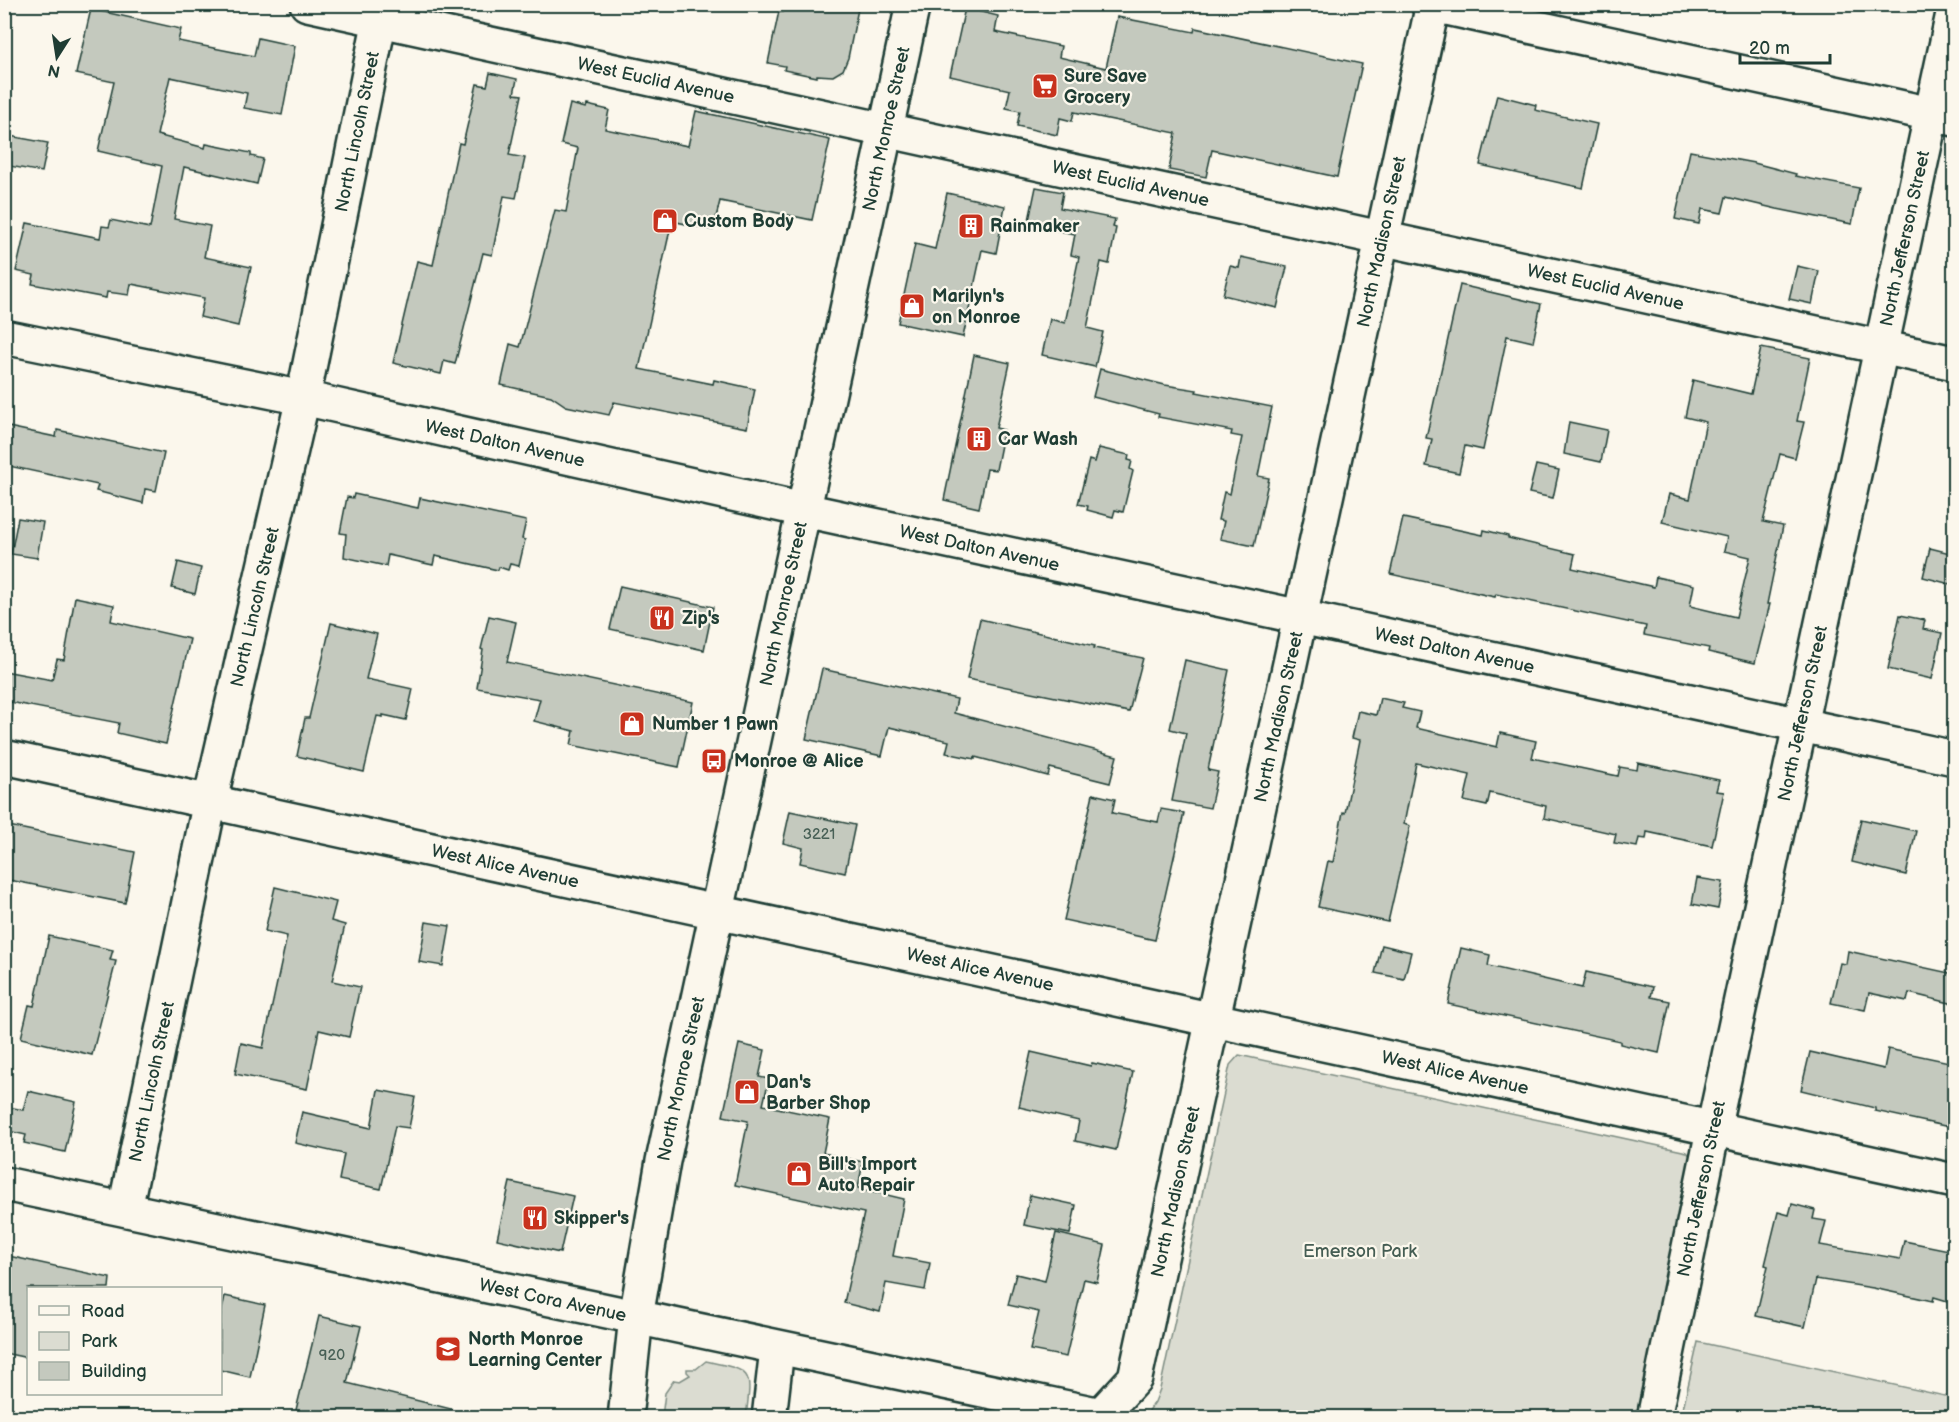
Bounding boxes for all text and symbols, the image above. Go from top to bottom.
north arrow [27,27,87,87]
scale bar [1740,27,1830,65]
text: 20 m [1749,38,1790,59]
street label: North Monroe Street [859,44,915,213]
street label: North Lincoln Street [331,49,384,214]
street label: West Euclid Avenue [575,53,737,108]
text: N [46,60,62,81]
place label: Sure Save Grocery [1064,66,1147,108]
supermarket icon: Sure Save Grocery [1030,71,1060,101]
street label: North Jefferson Street [1876,148,1934,328]
street label: North Madison Street [1353,154,1411,329]
street label: West Euclid Avenue [1050,157,1211,211]
shop icon: Custom Body [650,206,680,236]
place label: Custom Body [684,211,794,232]
building icon: Rainmaker [956,211,986,241]
place label: Rainmaker [990,216,1080,237]
street label: West Euclid Avenue [1525,260,1686,315]
place label: Marilyn's on Monroe [932,286,1020,328]
shop icon: Marilyn's on Monroe [897,291,927,321]
street label: West Dalton Avenue [423,416,587,472]
building icon: Car Wash [964,424,994,454]
place label: Car Wash [998,429,1078,450]
street label: North Monroe Street [756,519,812,688]
street label: West Dalton Avenue [897,521,1062,576]
street label: North Lincoln Street [227,524,284,689]
restaurant icon: Zip's [647,603,677,633]
place label: Zip's [682,608,720,629]
street label: West Dalton Avenue [1372,623,1537,678]
street label: North Jefferson Street [1774,623,1832,803]
street label: North Madison Street [1250,629,1308,804]
shop icon: Number 1 Pawn [617,709,647,739]
place label: Number 1 Pawn [652,714,778,735]
bus stop icon: Monroe @ Alice [699,746,729,776]
place label: Monroe @ Alice [734,751,864,772]
house number: 3221 [803,825,835,844]
street label: West Alice Avenue [430,840,581,893]
street label: West Alice Avenue [904,944,1056,996]
street label: North Monroe Street [653,994,709,1163]
street label: North Lincoln Street [125,999,179,1164]
street label: West Alice Avenue [1379,1047,1531,1099]
place label: Dan's Barber Shop [766,1072,871,1114]
shop icon: Dan's Barber Shop [732,1077,762,1107]
street label: North Jefferson Street [1673,1098,1730,1279]
street label: North Madison Street [1147,1104,1205,1279]
place label: Bill's Import Auto Repair [817,1154,917,1196]
shop icon: Bill's Import Auto Repair [784,1159,814,1189]
restaurant icon: Skipper's [520,1203,550,1233]
place label: Skipper's [554,1208,629,1229]
park label: Emerson Park [1303,1241,1417,1262]
street label: West Cora Avenue [477,1274,629,1326]
legend [27,1287,222,1395]
text: Road [81,1301,125,1322]
place label: North Monroe Learning Center [468,1329,603,1371]
text: Park [81,1331,117,1352]
school or university icon: North Monroe Learning Center [433,1334,463,1364]
house number: 920 [319,1346,345,1365]
text: Building [81,1361,147,1382]

